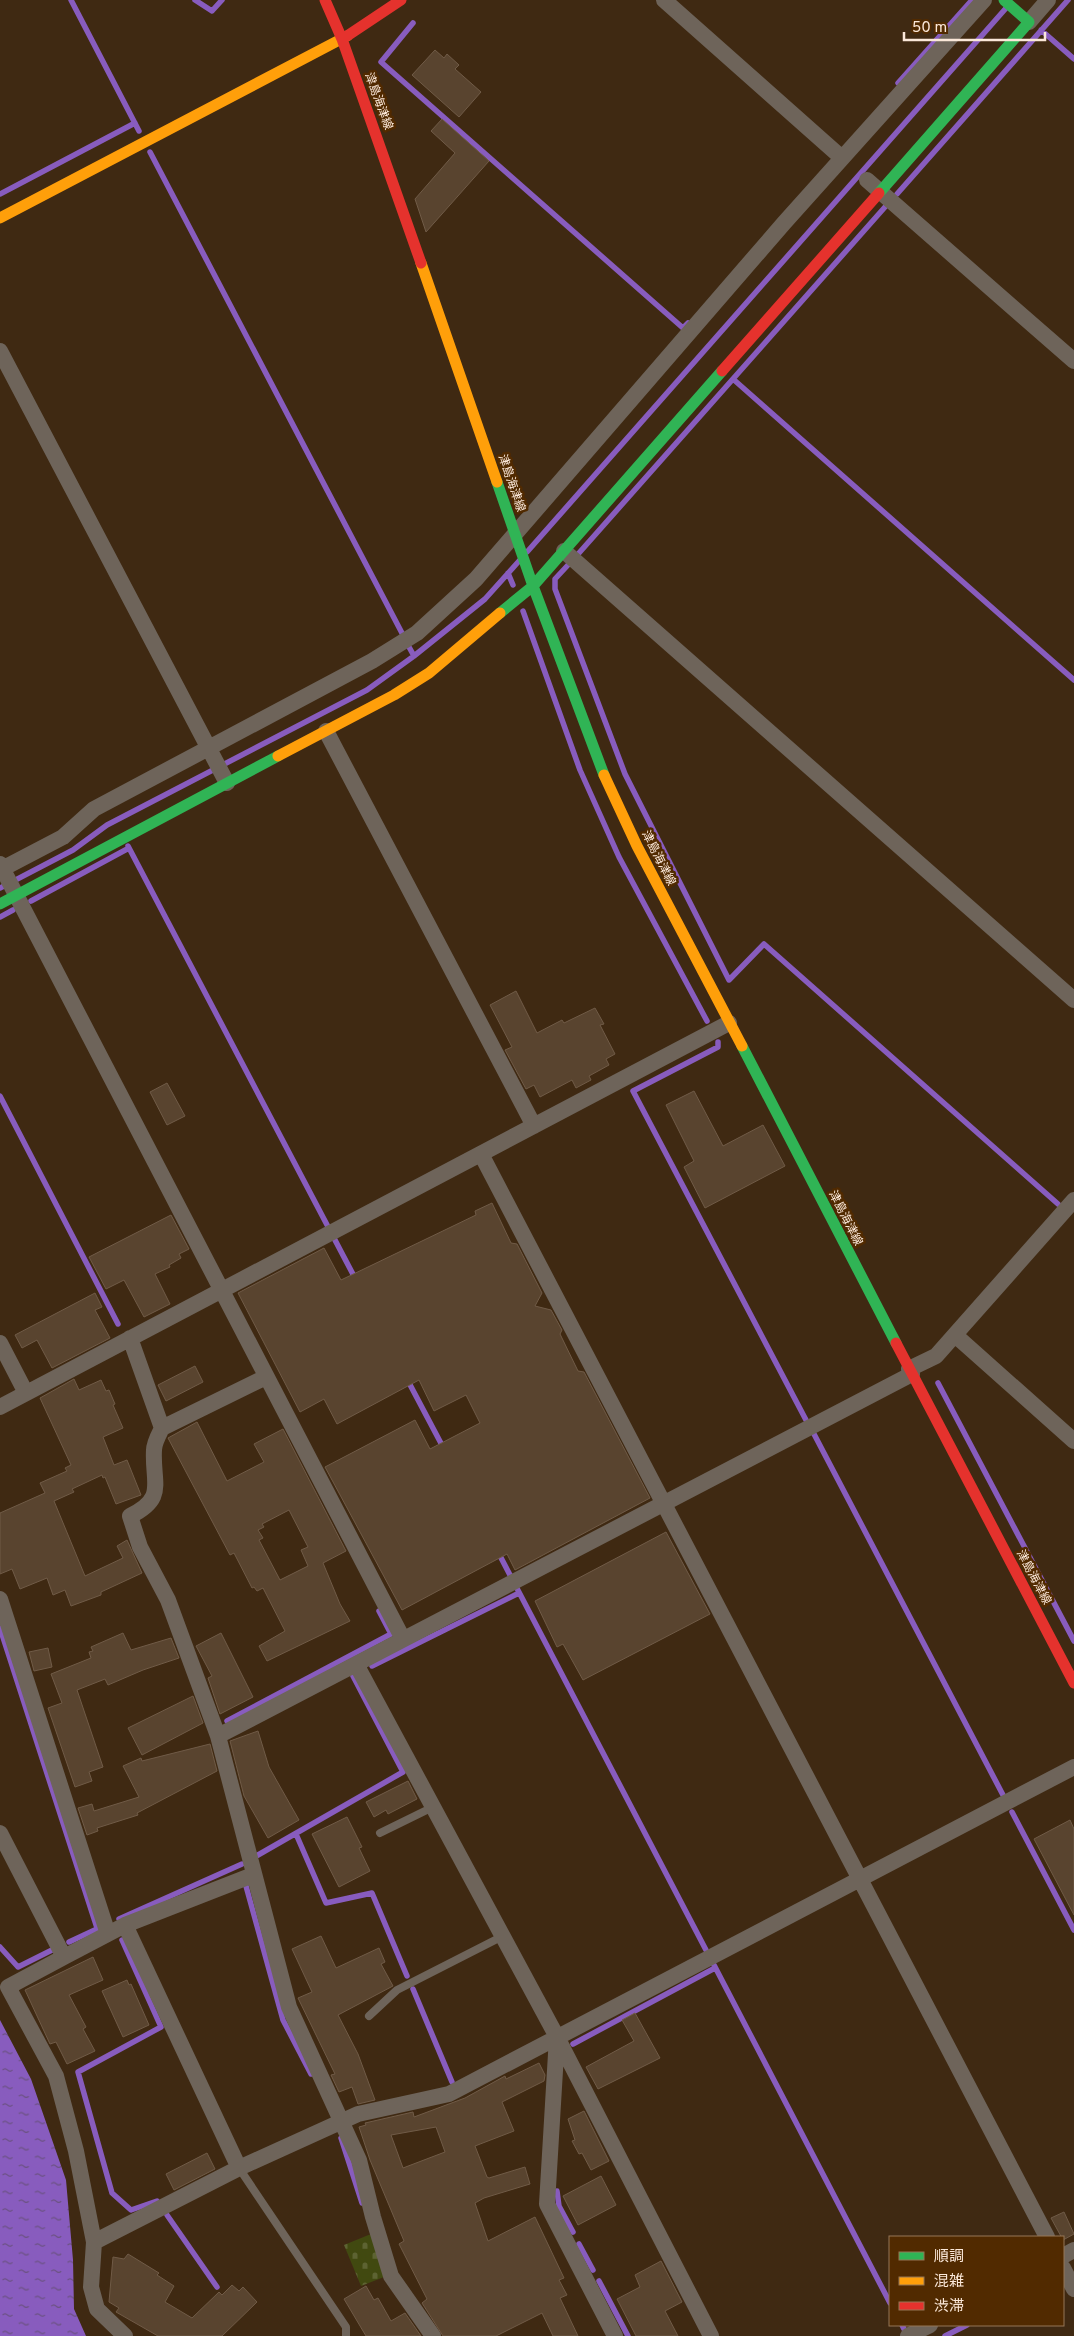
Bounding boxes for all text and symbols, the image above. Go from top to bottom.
scale bar [904,10,1045,42]
text: 50 m [912,19,947,38]
street label: 津島海津線 [360,70,396,132]
street label: 津島海津線 [494,452,528,514]
street label: 津島海津線 [637,828,679,889]
street label: 津島海津線 [824,1188,866,1249]
street label: 津島海津線 [1012,1547,1054,1608]
legend [889,2236,1064,2326]
text: 順調 [934,2248,964,2267]
text: 混雑 [934,2273,964,2292]
text: 渋滞 [934,2298,964,2317]

